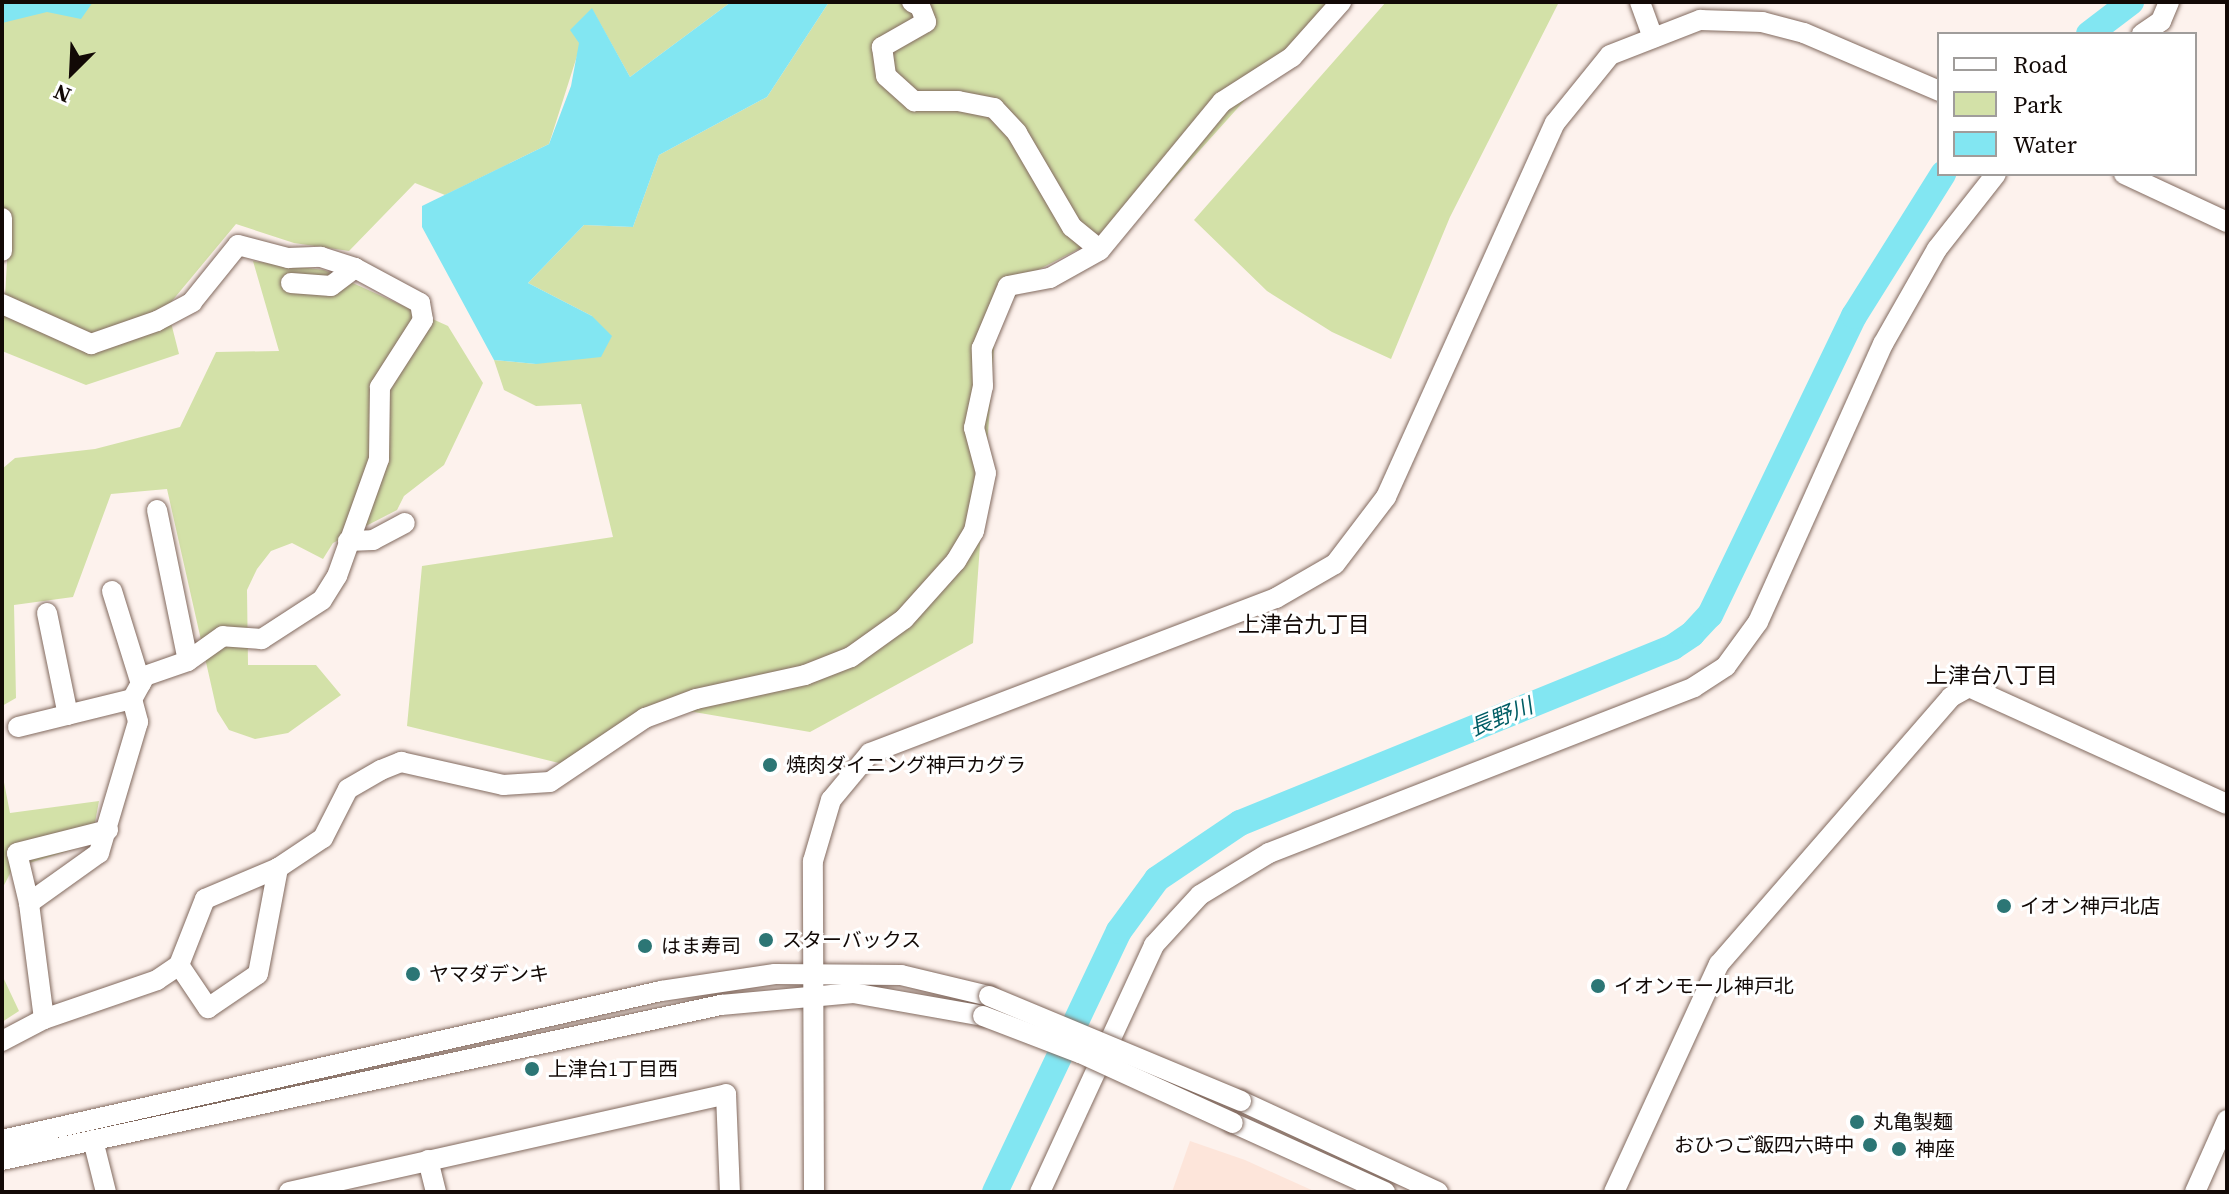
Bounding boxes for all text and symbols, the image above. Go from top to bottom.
north arrow [32,32,112,112]
legend [1937,32,2197,176]
text: Road [2013,48,2067,81]
text: N [49,77,76,111]
text: Park [2013,88,2062,121]
text: Water [2013,128,2077,161]
district label: 上津台九丁目 [1238,612,1370,638]
district label: 上津台八丁目 [1926,663,2058,689]
water label: 長野川 [1465,692,1537,742]
place label: 焼肉ダイニング神戸カグラ [786,753,1026,777]
marker: 焼肉ダイニング神戸カグラ [761,756,779,774]
place label: イオン神戸北店 [2020,894,2160,918]
marker: イオン神戸北店 [1995,897,2013,915]
place label: スターバックス [782,928,922,952]
marker: スターバックス [757,931,775,949]
place label: はま寿司 [661,934,741,958]
marker: はま寿司 [636,937,654,955]
place label: ヤマダデンキ [429,962,549,986]
marker: ヤマダデンキ [404,965,422,983]
place label: イオンモール神戸北 [1614,974,1794,998]
marker: イオンモール神戸北 [1589,977,1607,995]
place label: 上津台1丁目西 [548,1057,678,1081]
marker: 上津台1丁目西 [523,1060,541,1078]
place label: 丸亀製麺 [1873,1110,1953,1134]
marker: 丸亀製麺 [1848,1113,1866,1131]
place label: おひつご飯四六時中 [1674,1133,1854,1157]
marker: おひつご飯四六時中 [1861,1136,1879,1154]
place label: 神座 [1915,1137,1955,1161]
marker: 神座 [1890,1140,1908,1158]

